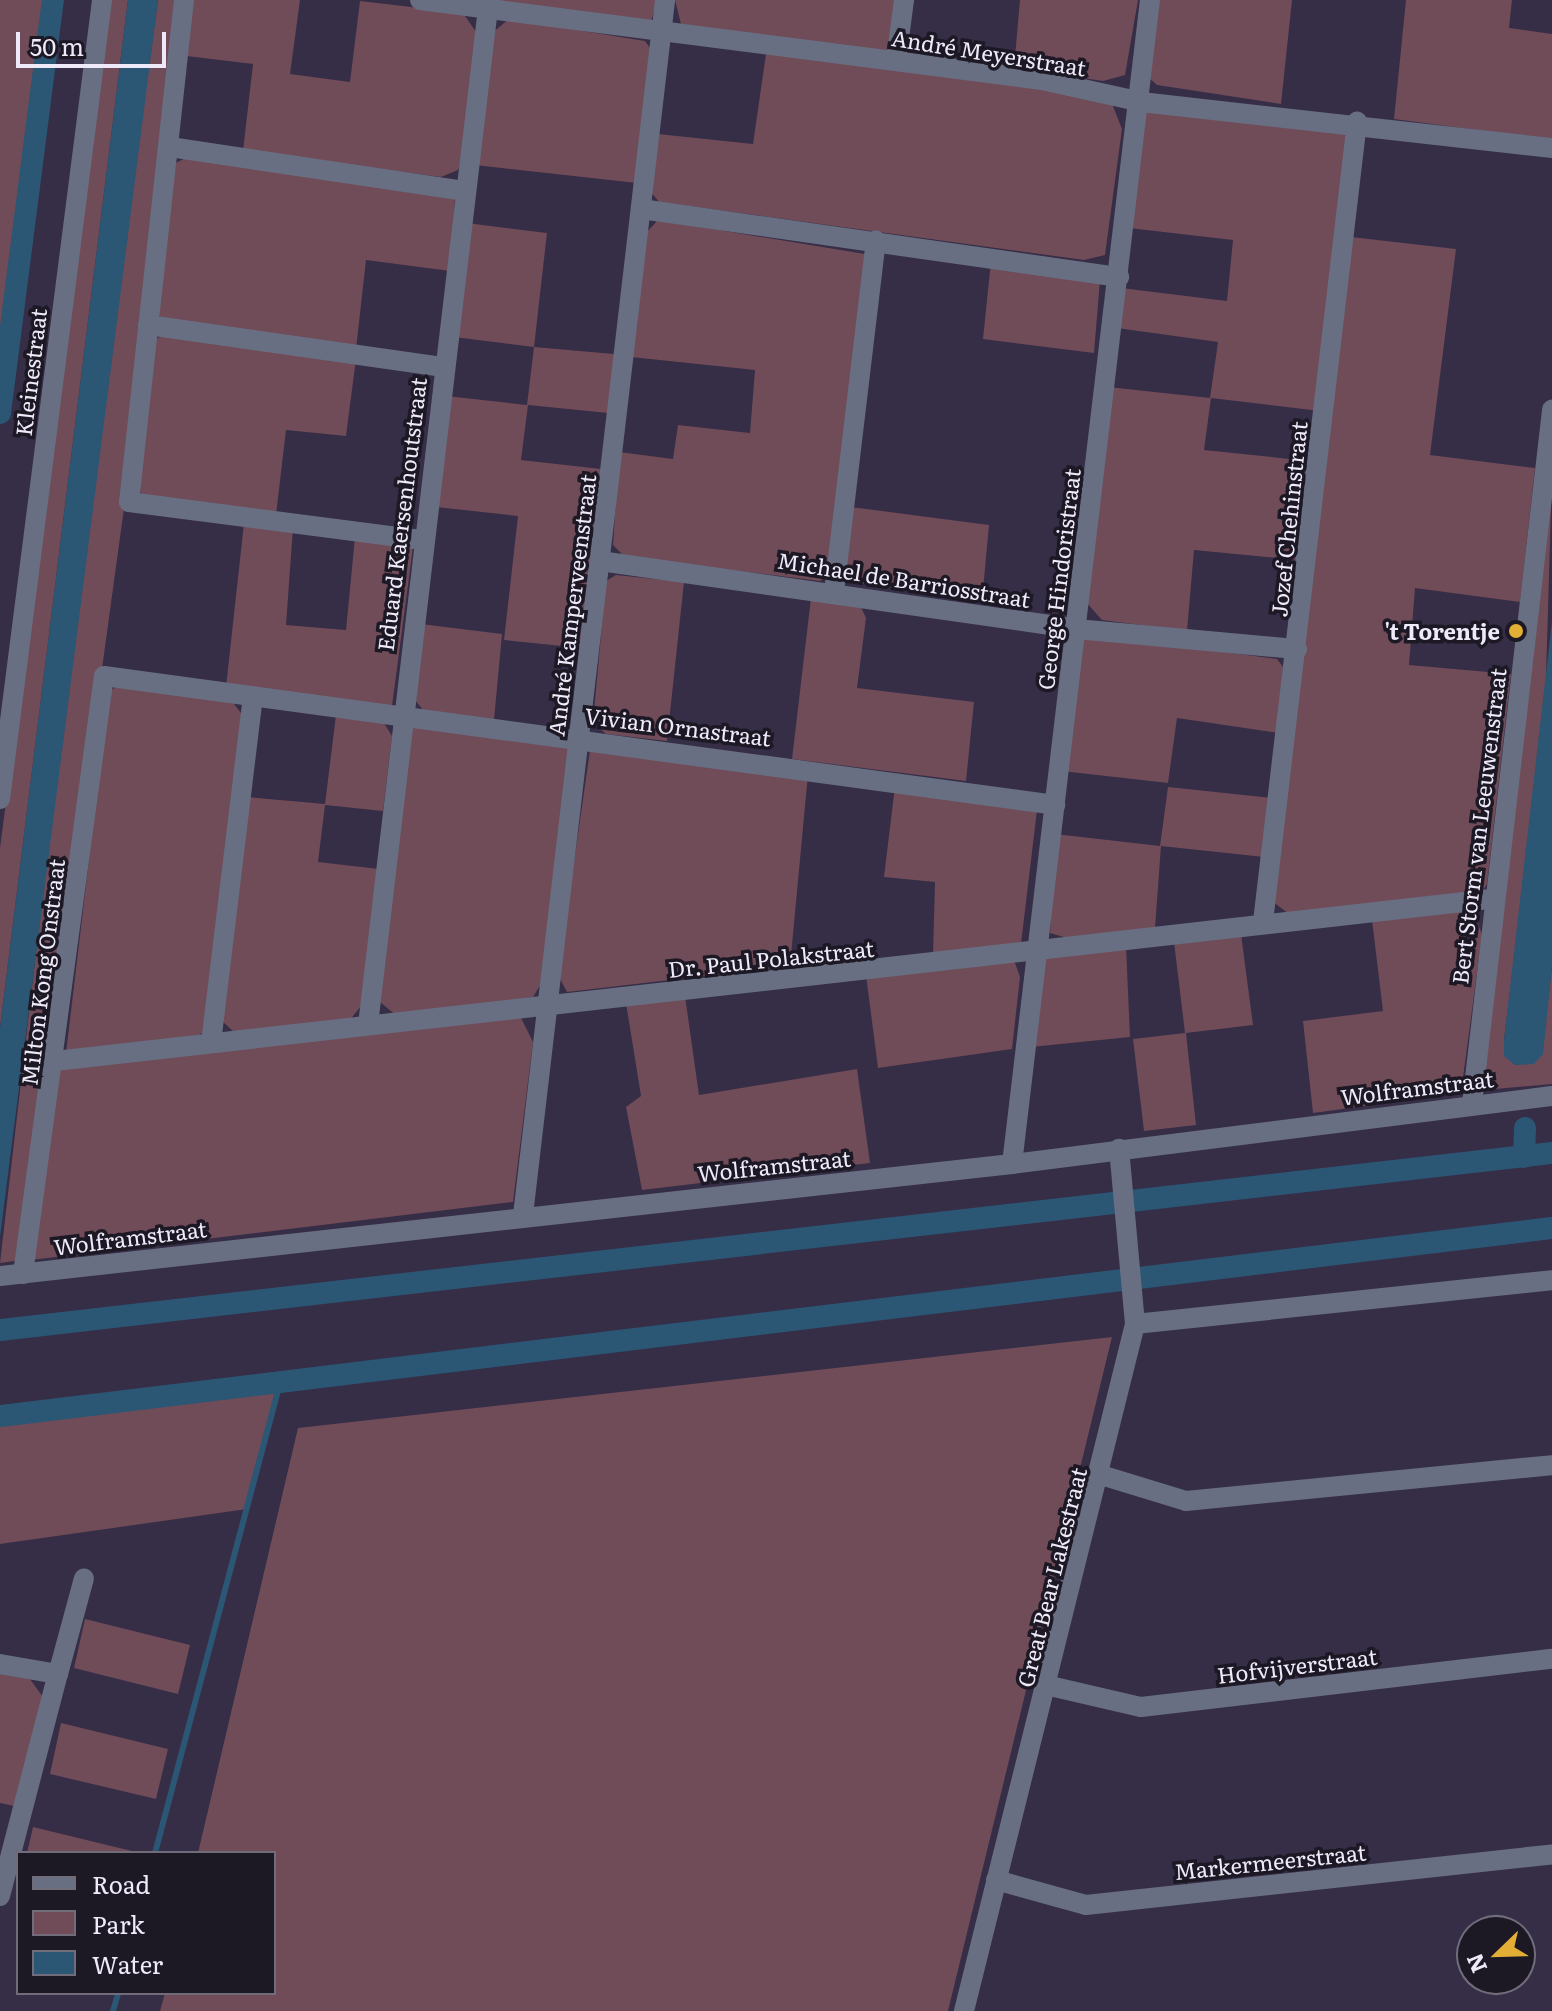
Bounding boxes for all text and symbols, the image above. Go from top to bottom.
scale bar [20,16,170,66]
street label: André Meyerstraat [890,24,1088,80]
text: 50 m [30,28,84,63]
street label: Kleinestraat [9,307,51,437]
street label: Eduard Kaersenhoutstraat [371,376,431,652]
street label: Jozef Chehinstraat [1265,420,1311,618]
street label: George Hindoristraat [1031,467,1085,691]
street label: André Kamperveenstraat [542,473,600,737]
street label: Michael de Barriosstraat [776,546,1032,612]
place label: 't Torentje [1384,618,1500,644]
marker: 't Torentje [1507,622,1525,640]
street label: Bert Storm van Leeuwenstraat [1446,667,1510,985]
street label: Vivian Ornastraat [583,701,773,751]
street label: Milton Kong Onstraat [15,857,69,1087]
street label: Dr. Paul Polakstraat [667,934,875,982]
street label: Wolframstraat [1339,1065,1495,1109]
street label: Wolframstraat [696,1144,852,1186]
street label: Wolframstraat [52,1215,208,1259]
street label: Great Bear Lakestraat [1011,1464,1091,1690]
street label: Hofvijverstraat [1216,1642,1378,1688]
street label: Markermeerstraat [1173,1838,1367,1884]
legend [16,1851,276,1995]
text: Road [92,1866,150,1901]
text: Park [92,1906,145,1941]
north arrow [1456,1915,1536,1995]
text: Water [92,1946,163,1981]
text: N [1456,1949,1494,1979]

